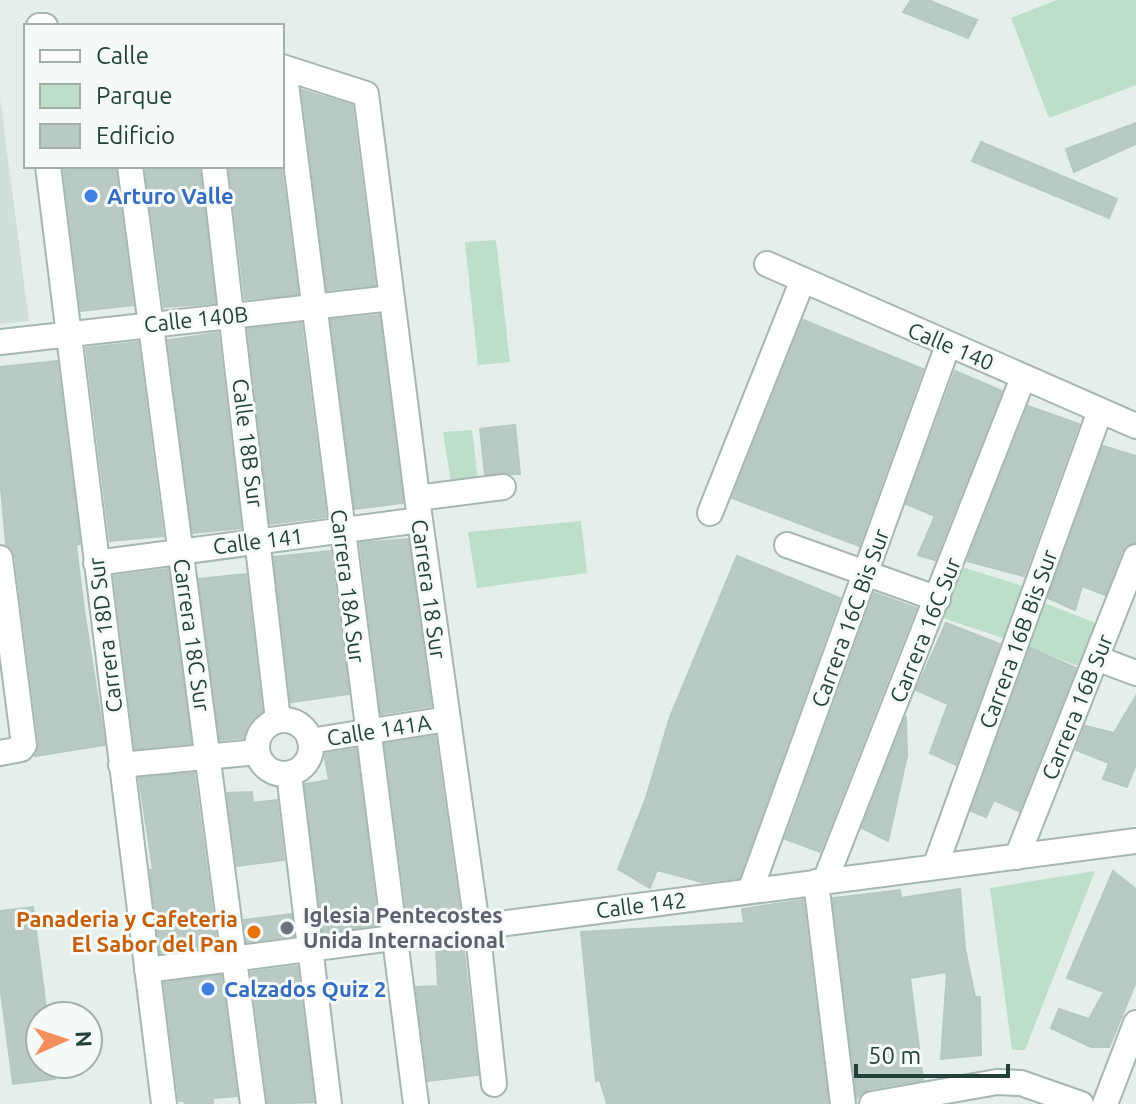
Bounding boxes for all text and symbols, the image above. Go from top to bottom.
legend [24,24,284,168]
text: Calle [96,42,149,69]
text: Parque [96,82,173,109]
text: Edificio [96,122,175,149]
place label: Arturo Valle [107,183,234,208]
marker: Arturo Valle [82,187,100,205]
street label: Calle 140B [143,301,249,336]
street label: Calle 140 [905,316,998,375]
street label: Calle 18B Sur [228,377,269,510]
street label: Carrera 18A Sur [327,508,370,665]
street label: Carrera 18 Sur [407,518,452,661]
street label: Calle 141 [211,523,305,558]
street label: Carrera 16C Bis Sur [806,525,894,710]
street label: Carrera 16B Bis Sur [974,545,1062,732]
street label: Carrera 16C Sur [884,553,965,706]
street label: Carrera 18D Sur [83,555,126,714]
street label: Carrera 18C Sur [169,557,216,714]
street label: Carrera 16B Sur [1036,630,1117,783]
street label: Calle 141A [325,709,433,750]
street label: Calle 142 [594,887,688,922]
place label: Iglesia Pentecostes Unida Internacional [303,902,505,952]
place label: Panaderia y Cafeteria El Sabor del Pan [16,906,238,956]
marker: Iglesia Pentecostes Unida Internacional [278,919,296,937]
marker: Panaderia y Cafeteria El Sabor del Pan [245,923,263,941]
place label: Calzados Quiz 2 [224,976,386,1001]
marker: Calzados Quiz 2 [199,980,217,998]
north arrow [24,1000,104,1080]
scale bar [856,1028,1008,1078]
text: N [72,1030,97,1048]
text: 50 m [868,1042,921,1069]

